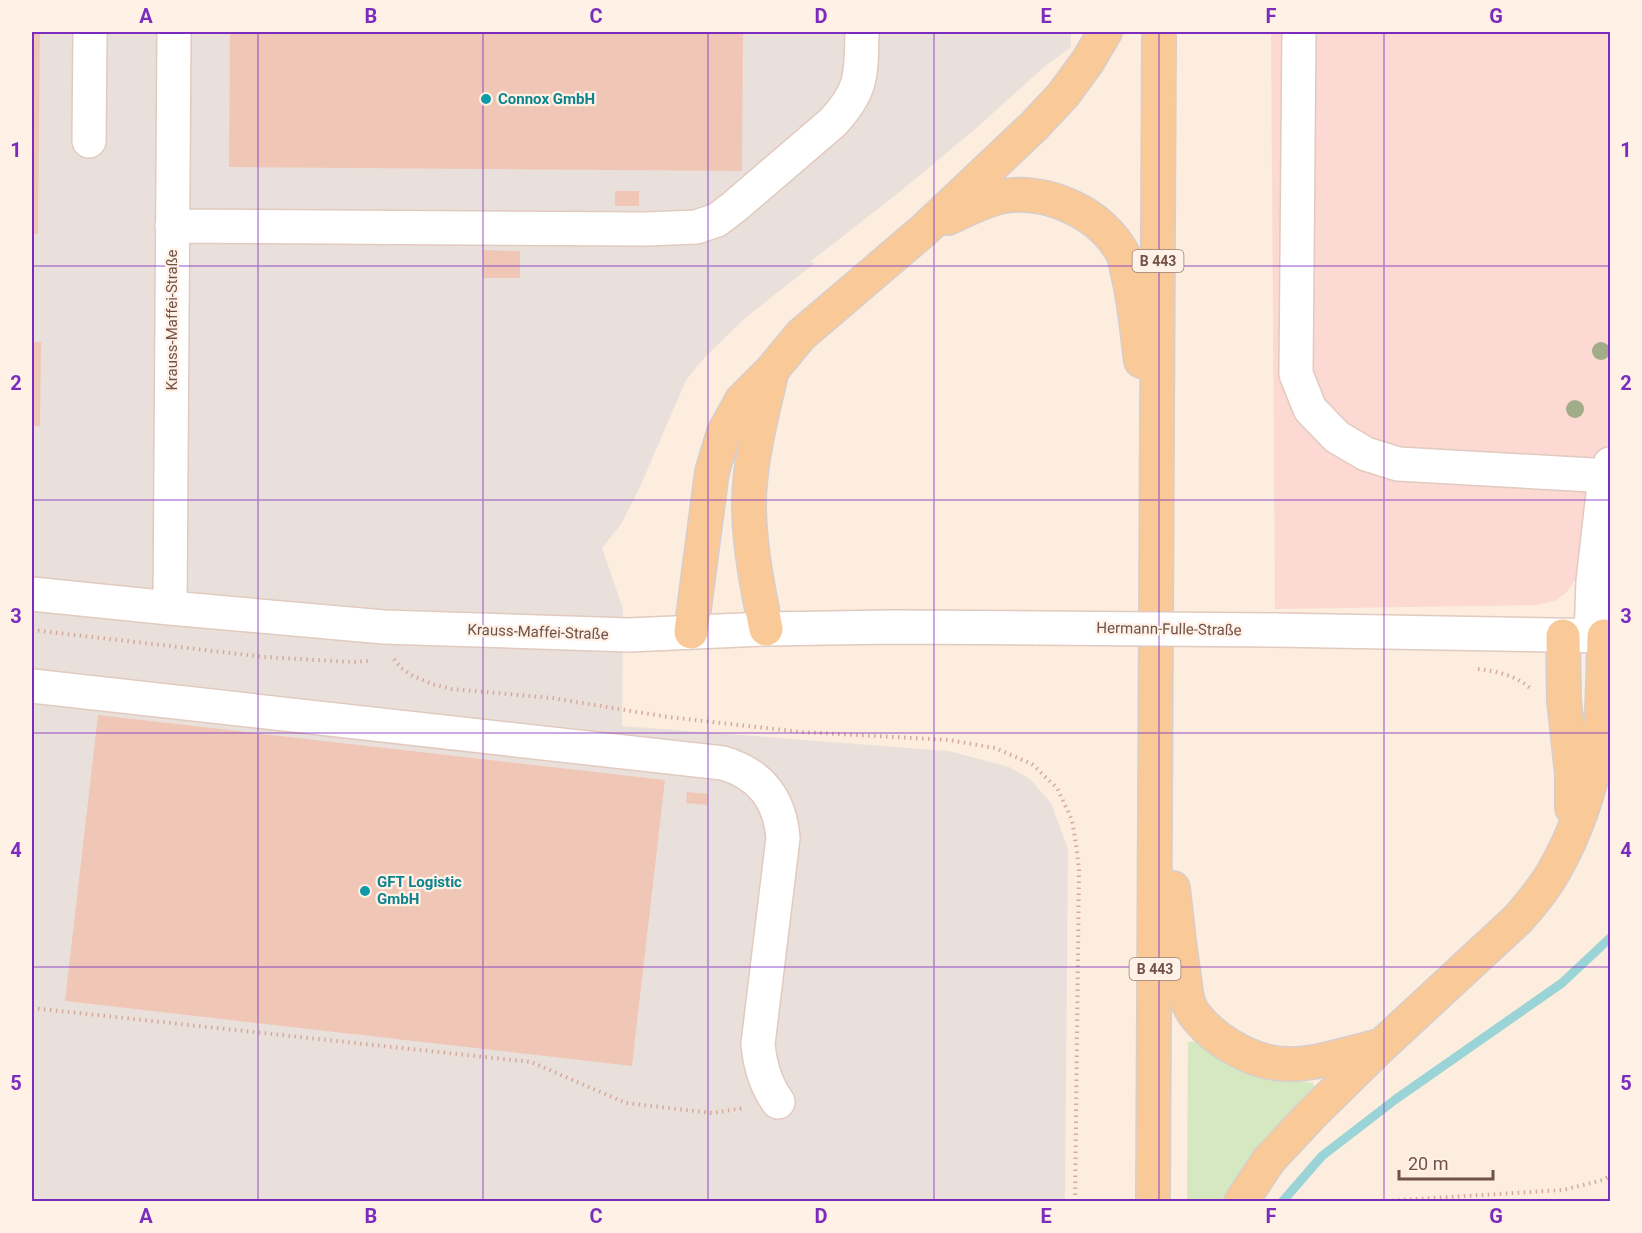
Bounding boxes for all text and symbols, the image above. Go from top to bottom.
text: A [139,4,153,28]
text: B [365,4,377,28]
text: C [589,4,603,28]
text: D [815,4,828,28]
text: E [1040,4,1052,28]
text: F [1266,4,1277,28]
text: G [1489,4,1503,28]
place label: Connox GmbH [498,90,595,108]
marker: Connox GmbH [479,92,493,106]
text: 1 [10,138,22,162]
text: 1 [1620,138,1632,162]
street label: Krauss-Maffei-Straße [163,249,181,391]
road number: B 443 [1132,250,1184,272]
text: 2 [10,371,22,395]
text: 2 [1620,371,1632,395]
text: 3 [10,604,22,628]
text: 3 [1620,604,1632,628]
street label: Hermann-Fulle-Straße [1096,619,1242,639]
street label: Krauss-Maffei-Straße [467,621,609,643]
text: 4 [10,838,22,862]
text: 4 [1620,838,1632,862]
place label: GFT Logistic GmbH [377,873,462,908]
marker: GFT Logistic GmbH [358,884,372,898]
road number: B 443 [1130,958,1180,980]
text: 5 [10,1071,22,1095]
text: 5 [1620,1071,1632,1095]
scale bar [1399,1143,1494,1181]
text: 20 m [1408,1153,1448,1174]
text: A [139,1204,153,1228]
text: B [365,1204,377,1228]
text: C [589,1204,603,1228]
text: D [815,1204,828,1228]
text: E [1040,1204,1052,1228]
text: F [1266,1204,1277,1228]
text: G [1489,1204,1503,1228]

